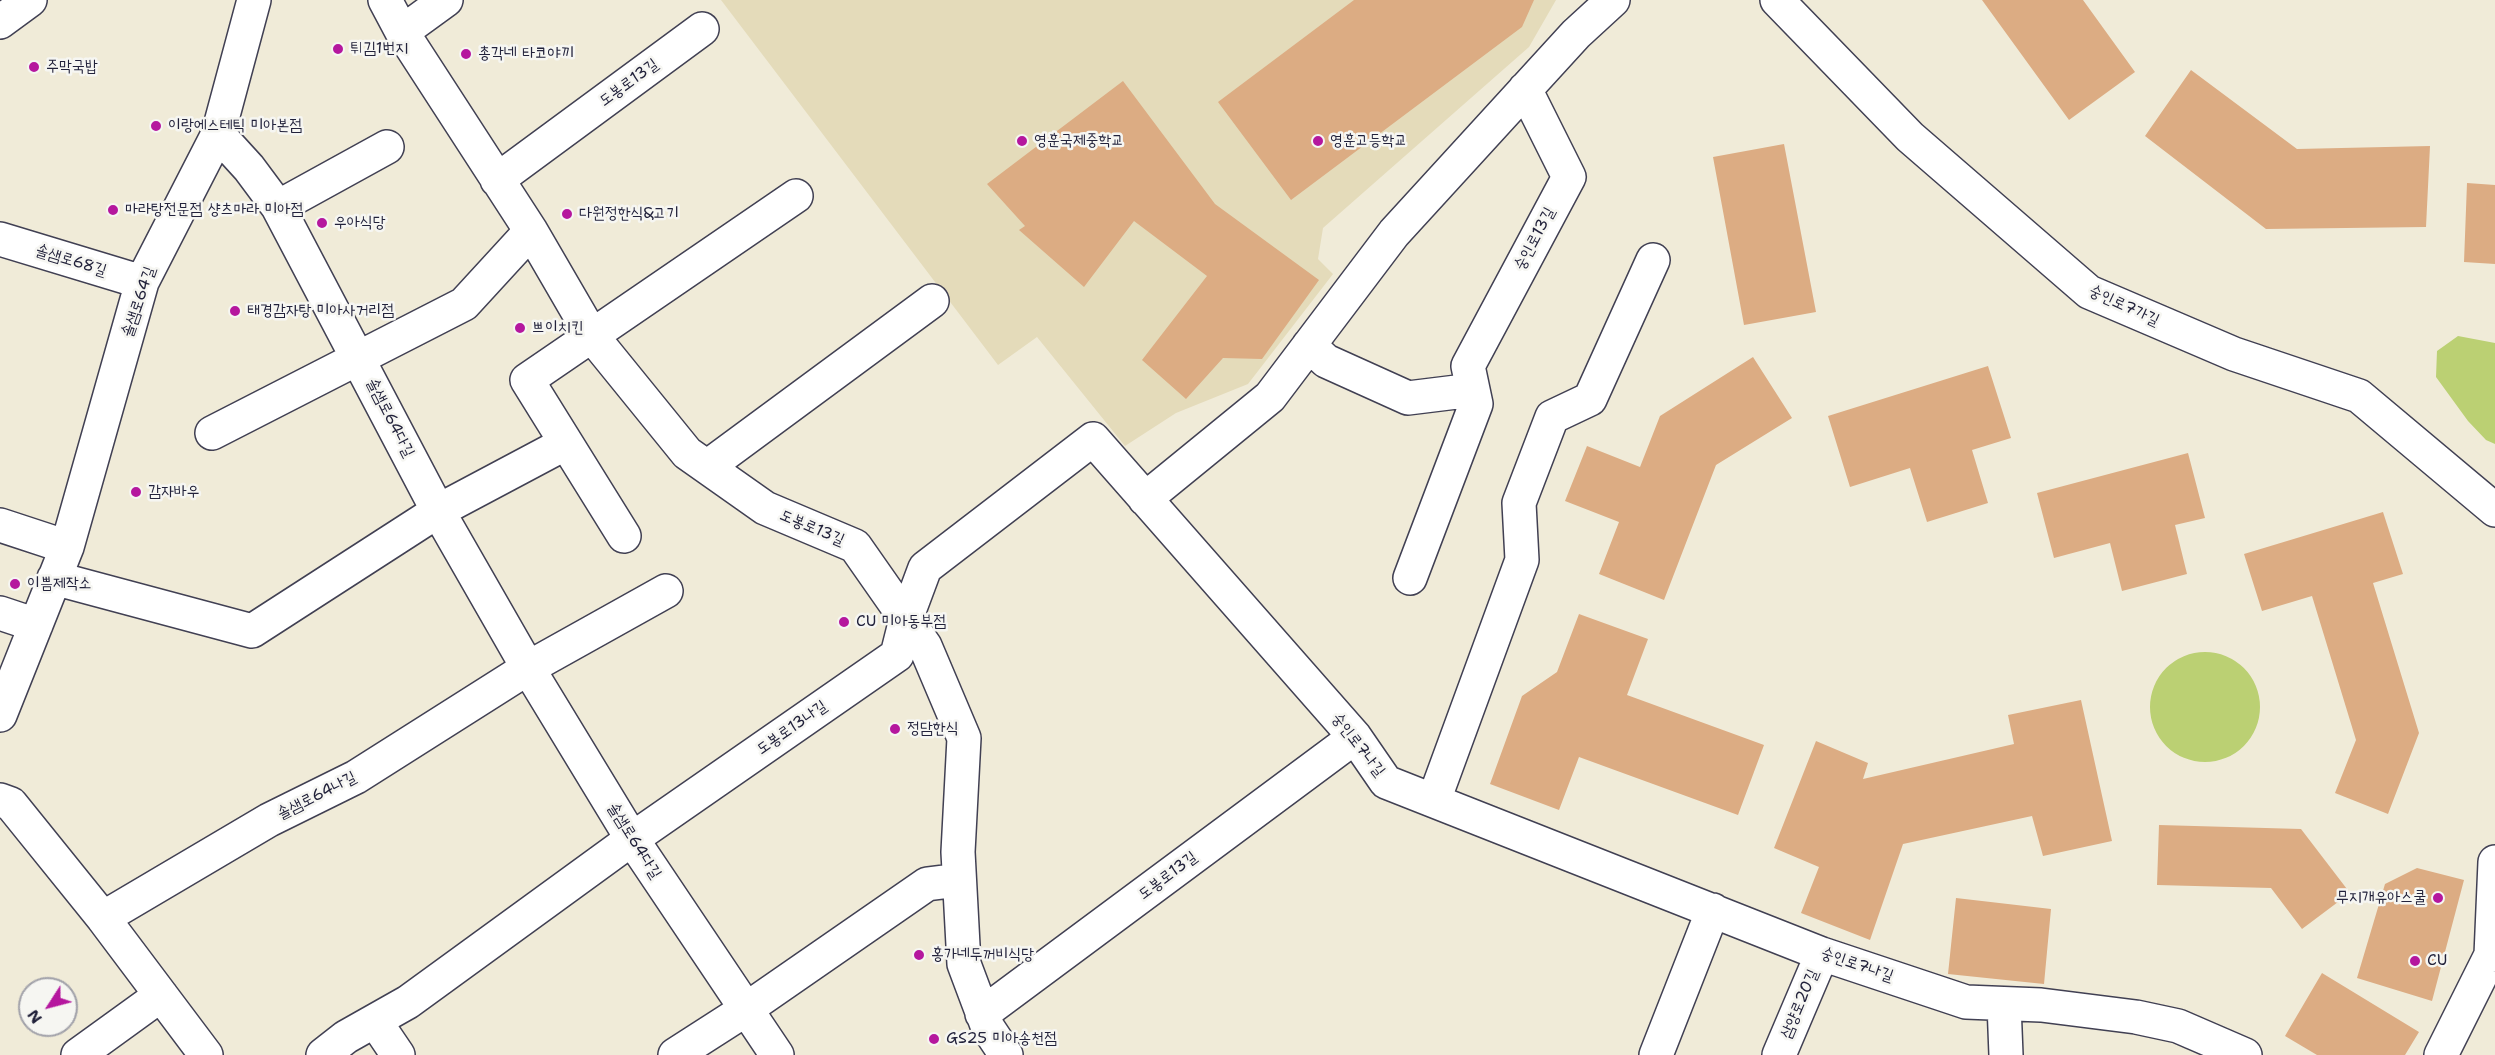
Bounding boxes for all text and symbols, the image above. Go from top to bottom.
place label: 튀김1번지 [350,39,408,59]
marker: 튀김1번지 [331,42,345,56]
place label: 총각네 타코야끼 [478,44,574,64]
marker: 총각네 타코야끼 [459,47,473,61]
street label: 도봉로13길 [596,55,662,111]
place label: 주막국밥 [46,57,98,77]
marker: 주막국밥 [27,60,41,74]
place label: 이랑에스테틱 미아본점 [168,116,302,136]
marker: 이랑에스테틱 미아본점 [149,119,163,133]
place label: 영훈국제중학교 [1034,131,1124,151]
place label: 영훈고등학교 [1330,131,1407,151]
marker: 영훈국제중학교 [1015,134,1029,148]
marker: 영훈고등학교 [1311,134,1325,148]
place label: 마라탕전문점 샹츠마라 미아점 [125,200,303,220]
marker: 마라탕전문점 샹츠마라 미아점 [106,203,120,217]
place label: 다원정한식&고기 [579,204,679,224]
street label: 숭인로13길 [1510,204,1560,274]
marker: 다원정한식&고기 [560,207,574,221]
place label: 우아식당 [334,213,386,233]
marker: 우아식당 [315,216,329,230]
street label: 솔샘로68길 [33,241,109,281]
street label: 솔샘로64길 [118,264,160,340]
street label: 숭인로7가길 [2086,281,2162,331]
place label: 태경감자탕 미아사거리점 [247,301,394,321]
marker: 태경감자탕 미아사거리점 [228,304,242,318]
place label: 쁘이치킨 [532,318,584,338]
marker: 쁘이치킨 [513,321,527,335]
street label: 솔샘로64다길 [362,375,418,461]
place label: 감자바우 [148,482,200,502]
marker: 감자바우 [129,485,143,499]
street label: 도봉로13길 [777,506,847,550]
place label: 이쁨제작소 [27,574,91,594]
marker: 이쁨제작소 [8,577,22,591]
place label: CU 미아동부점 [856,612,946,632]
marker: CU 미아동부점 [837,615,851,629]
street label: 도봉로13나길 [753,697,831,759]
street label: 숭인로7나길 [1327,709,1389,781]
place label: 정담한식 [907,719,958,739]
marker: 정담한식 [888,722,902,736]
street label: 솔샘로64나길 [274,768,360,824]
street label: 솔샘로64다길 [603,799,665,883]
street label: 도봉로13길 [1135,848,1201,904]
place label: 무지개유아스쿨 [2336,888,2426,908]
marker: 무지개유아스쿨 [2431,891,2445,905]
street label: 숭인로7나길 [1818,944,1896,986]
place label: 홍가네두꺼비식당 [931,945,1034,965]
marker: 홍가네두꺼비식당 [912,948,926,962]
place label: CU [2427,951,2447,971]
marker: CU [2408,954,2422,968]
street label: 삼양로20길 [1777,966,1823,1042]
north arrow [18,977,78,1037]
text: N [22,1005,47,1028]
place label: GS25 미아송천점 [946,1029,1057,1049]
marker: GS25 미아송천점 [927,1032,941,1046]

